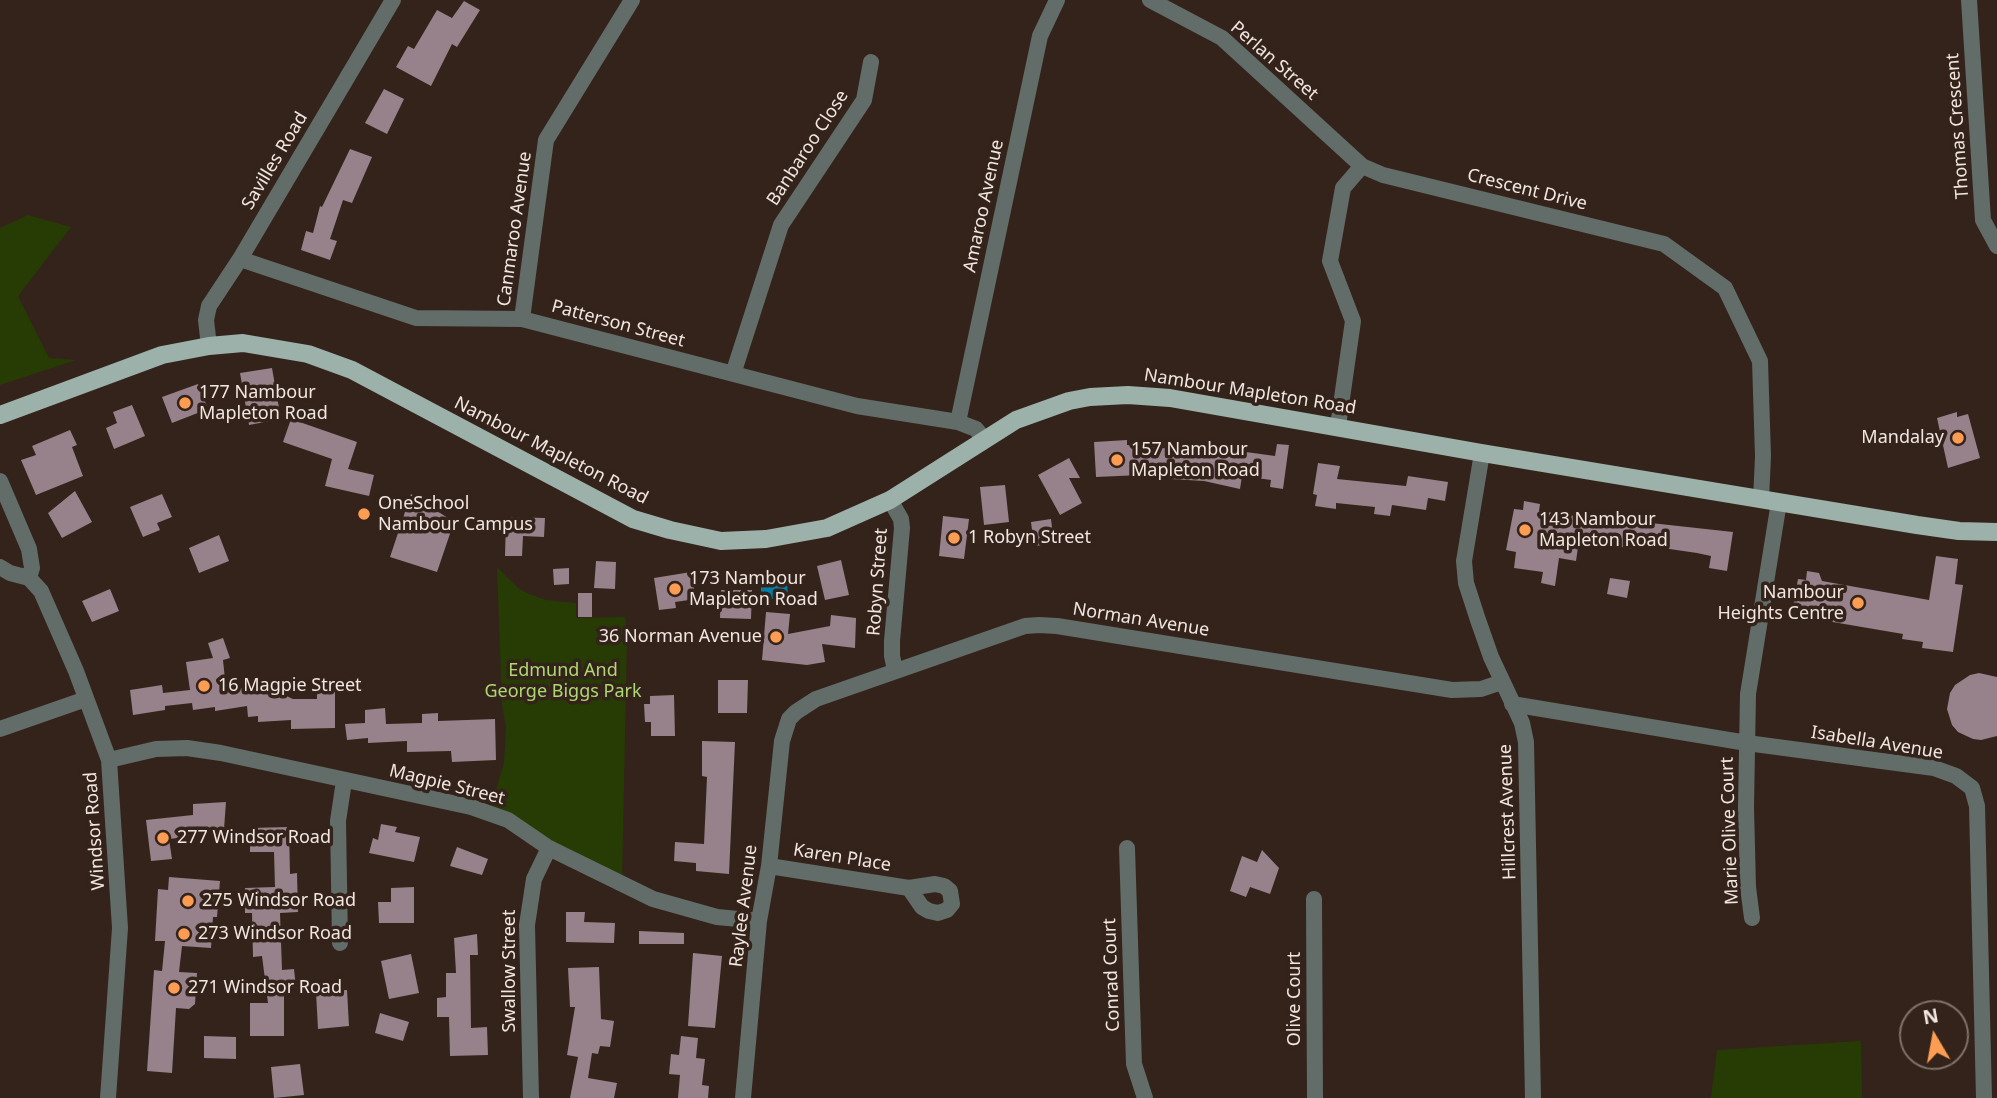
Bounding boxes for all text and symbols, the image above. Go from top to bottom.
street label: Perlan Street [1226,17,1322,105]
street label: Thomas Crescent [1942,52,1974,200]
street label: Banbaroo Close [763,86,853,210]
street label: Savilles Road [237,108,313,214]
street label: Amaroo Avenue [959,138,1009,274]
street label: Canmaroo Avenue [493,150,537,308]
street label: Crescent Drive [1465,165,1589,215]
street label: Patterson Street [549,296,687,352]
street label: Nambour Mapleton Road [1142,365,1358,419]
place label: 177 Nambour Mapleton Road [199,382,328,424]
street label: Nambour Mapleton Road [451,393,651,509]
marker: 177 Nambour Mapleton Road [177,395,193,411]
place label: Mandalay [1861,427,1944,449]
marker: Mandalay [1950,430,1966,446]
place label: 157 Nambour Mapleton Road [1131,439,1260,482]
marker: 157 Nambour Mapleton Road [1109,452,1125,468]
place label: OneSchool Nambour Campus [378,493,533,536]
marker: OneSchool Nambour Campus [356,506,372,522]
place label: 143 Nambour Mapleton Road [1539,509,1668,552]
marker: 143 Nambour Mapleton Road [1517,522,1533,538]
street label: Robyn Street [863,527,893,637]
place label: 1 Robyn Street [968,527,1091,549]
marker: 1 Robyn Street [946,530,962,546]
place label: 173 Nambour Mapleton Road [689,568,818,610]
marker: 173 Nambour Mapleton Road [667,581,683,597]
place label: Nambour Heights Centre [1717,582,1844,624]
marker: Nambour Heights Centre [1850,595,1866,611]
street label: Norman Avenue [1071,599,1211,641]
place label: 36 Norman Avenue [599,626,762,648]
marker: 36 Norman Avenue [768,629,784,645]
park label: Edmund And George Biggs Park [484,660,642,702]
place label: 16 Magpie Street [218,675,362,697]
marker: 16 Magpie Street [196,678,212,694]
street label: Isabella Avenue [1809,722,1945,764]
street label: Hillcrest Avenue [1495,744,1521,880]
street label: Marie Olive Court [1717,757,1743,905]
street label: Magpie Street [387,760,507,810]
street label: Windsor Road [80,771,110,891]
place label: 277 Windsor Road [177,827,331,849]
marker: 277 Windsor Road [155,830,171,846]
street label: Karen Place [792,840,892,876]
street label: Raylee Avenue [726,843,762,969]
place label: 275 Windsor Road [202,890,356,912]
marker: 275 Windsor Road [180,893,196,909]
street label: Swallow Street [499,909,521,1033]
street label: Conrad Court [1099,918,1125,1032]
place label: 273 Windsor Road [198,923,352,945]
marker: 273 Windsor Road [176,926,192,942]
street label: Olive Court [1284,952,1306,1046]
place label: 271 Windsor Road [188,977,342,999]
marker: 271 Windsor Road [166,980,182,996]
north arrow [1899,1000,1969,1070]
text: N [1921,1002,1941,1030]

